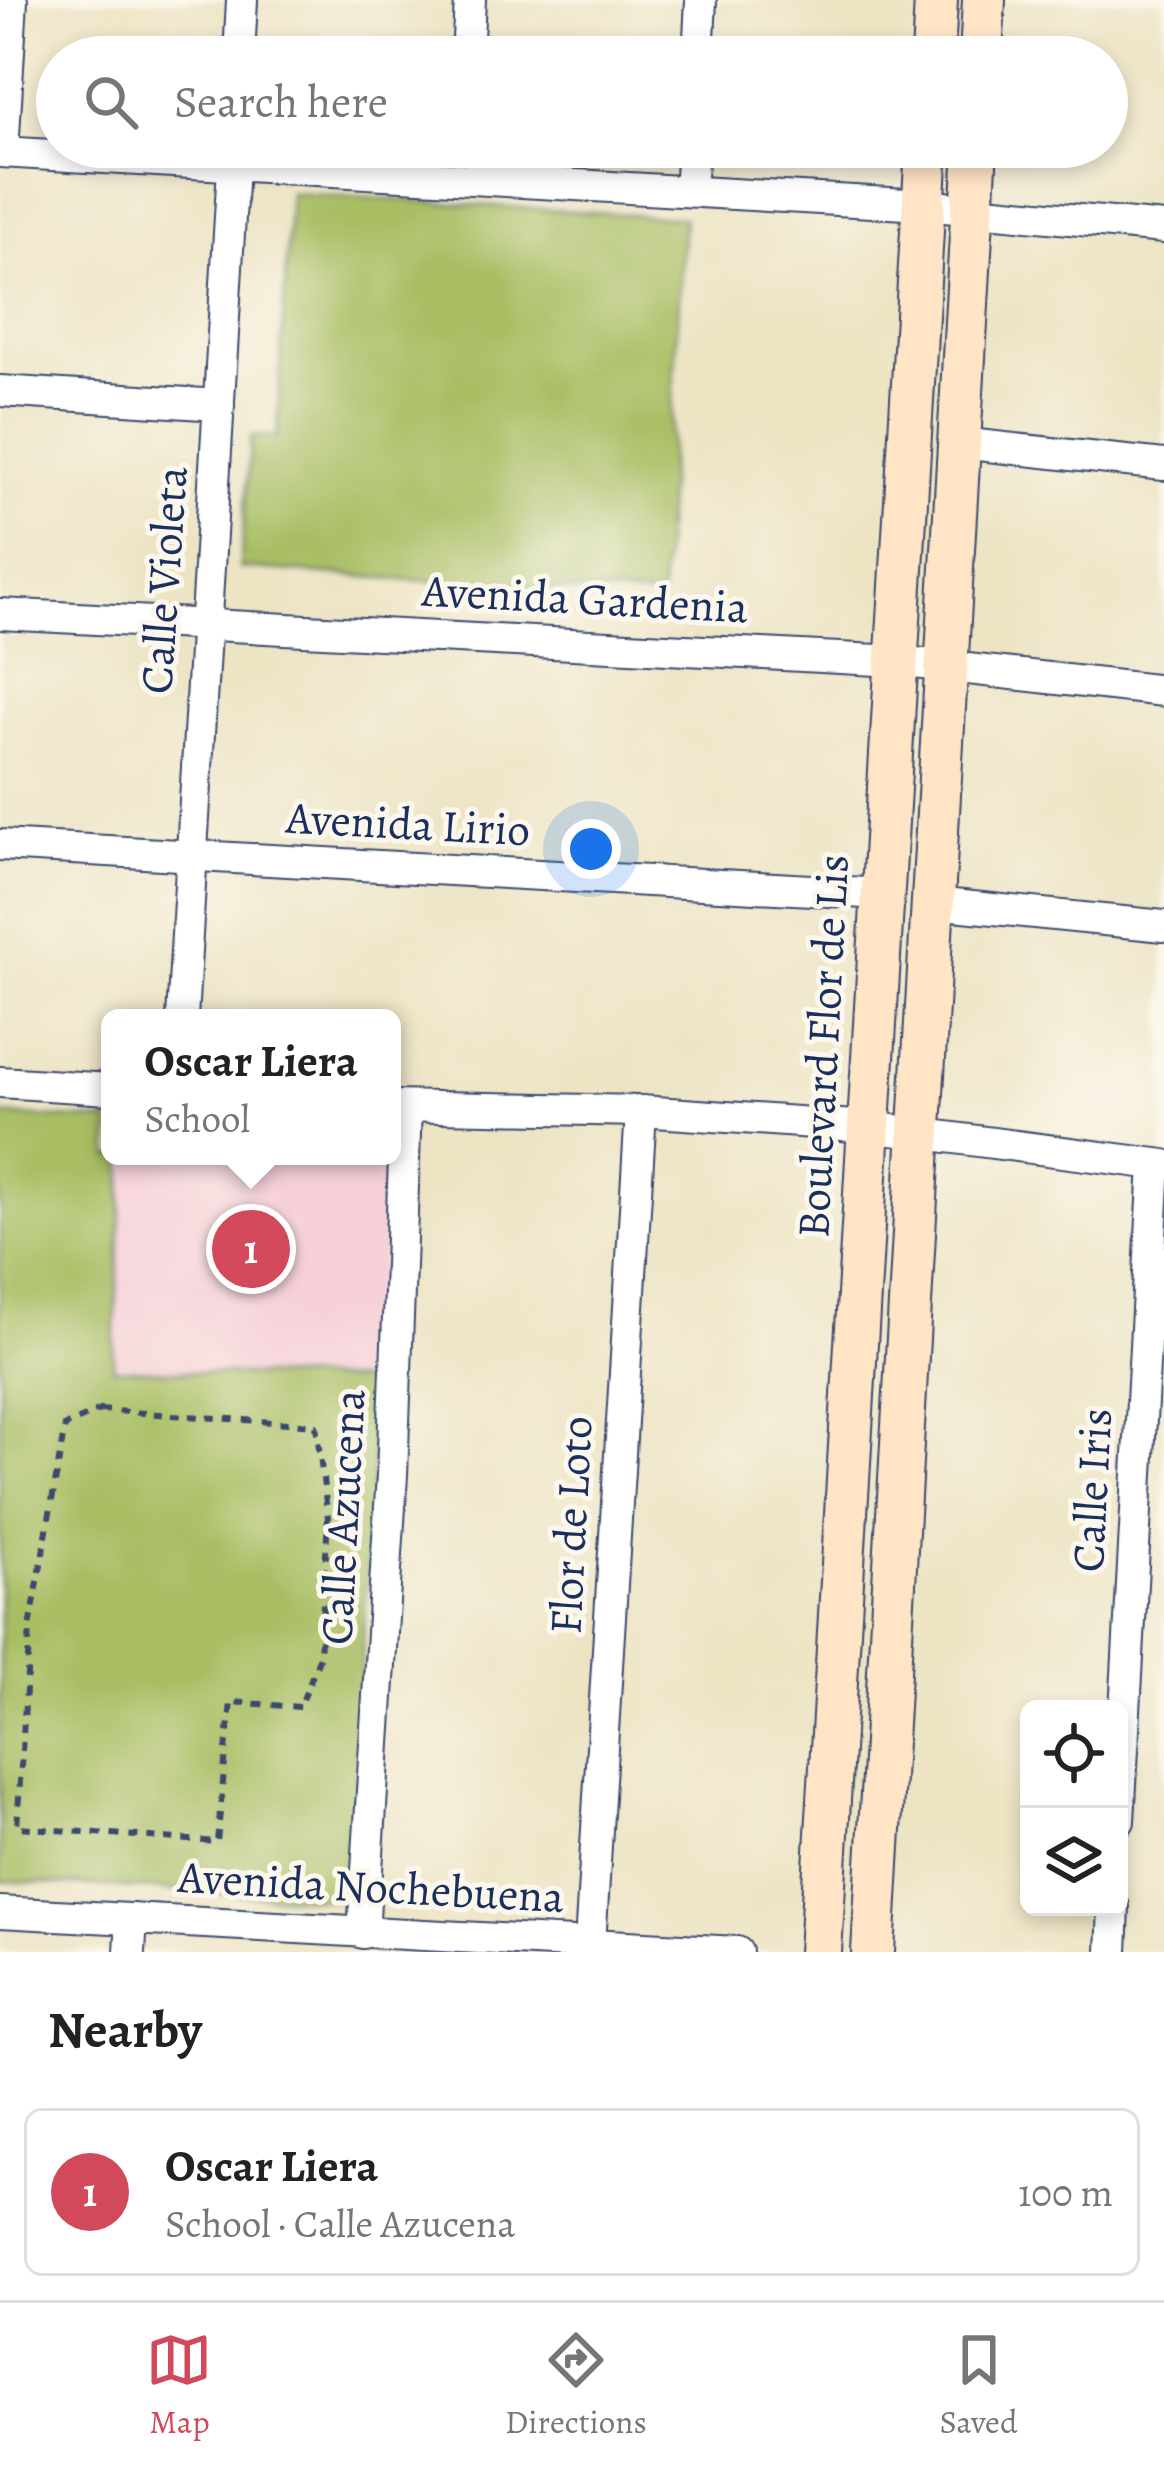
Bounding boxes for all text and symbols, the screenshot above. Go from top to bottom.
search box [36,36,1128,168]
icon: search [78,69,144,135]
text: Search here [174,71,388,133]
street label: Calle Violeta [125,464,203,696]
street label: Avenida Gardenia [419,559,750,638]
street label: Avenida Lirio [283,787,532,861]
your location [561,819,621,879]
street label: Boulevard Flor de Lis [782,853,864,1239]
popup [101,1009,401,1165]
text: Oscar Liera [144,1030,358,1092]
text: School [144,1092,250,1145]
pin: 1 [212,1204,290,1294]
street label: Calle Azucena [305,1388,381,1646]
street label: Calle Iris [1057,1406,1127,1574]
street label: Flor de Loto [534,1414,608,1636]
map controls [1020,1700,1128,1916]
button: locate [1020,1700,1128,1808]
button: layers [1020,1808,1128,1916]
street label: Avenida Nochebuena [175,1846,566,1928]
text: Nearby [48,1995,202,2065]
text: Oscar Liera [165,2135,378,2197]
text: 1 [83,2166,97,2219]
text: 100 m [1018,2166,1113,2219]
text: School · Calle Azucena [165,2197,515,2250]
tab: Map [146,2327,212,2444]
tab: Directions [505,2327,647,2444]
tab: Saved [939,2327,1018,2444]

